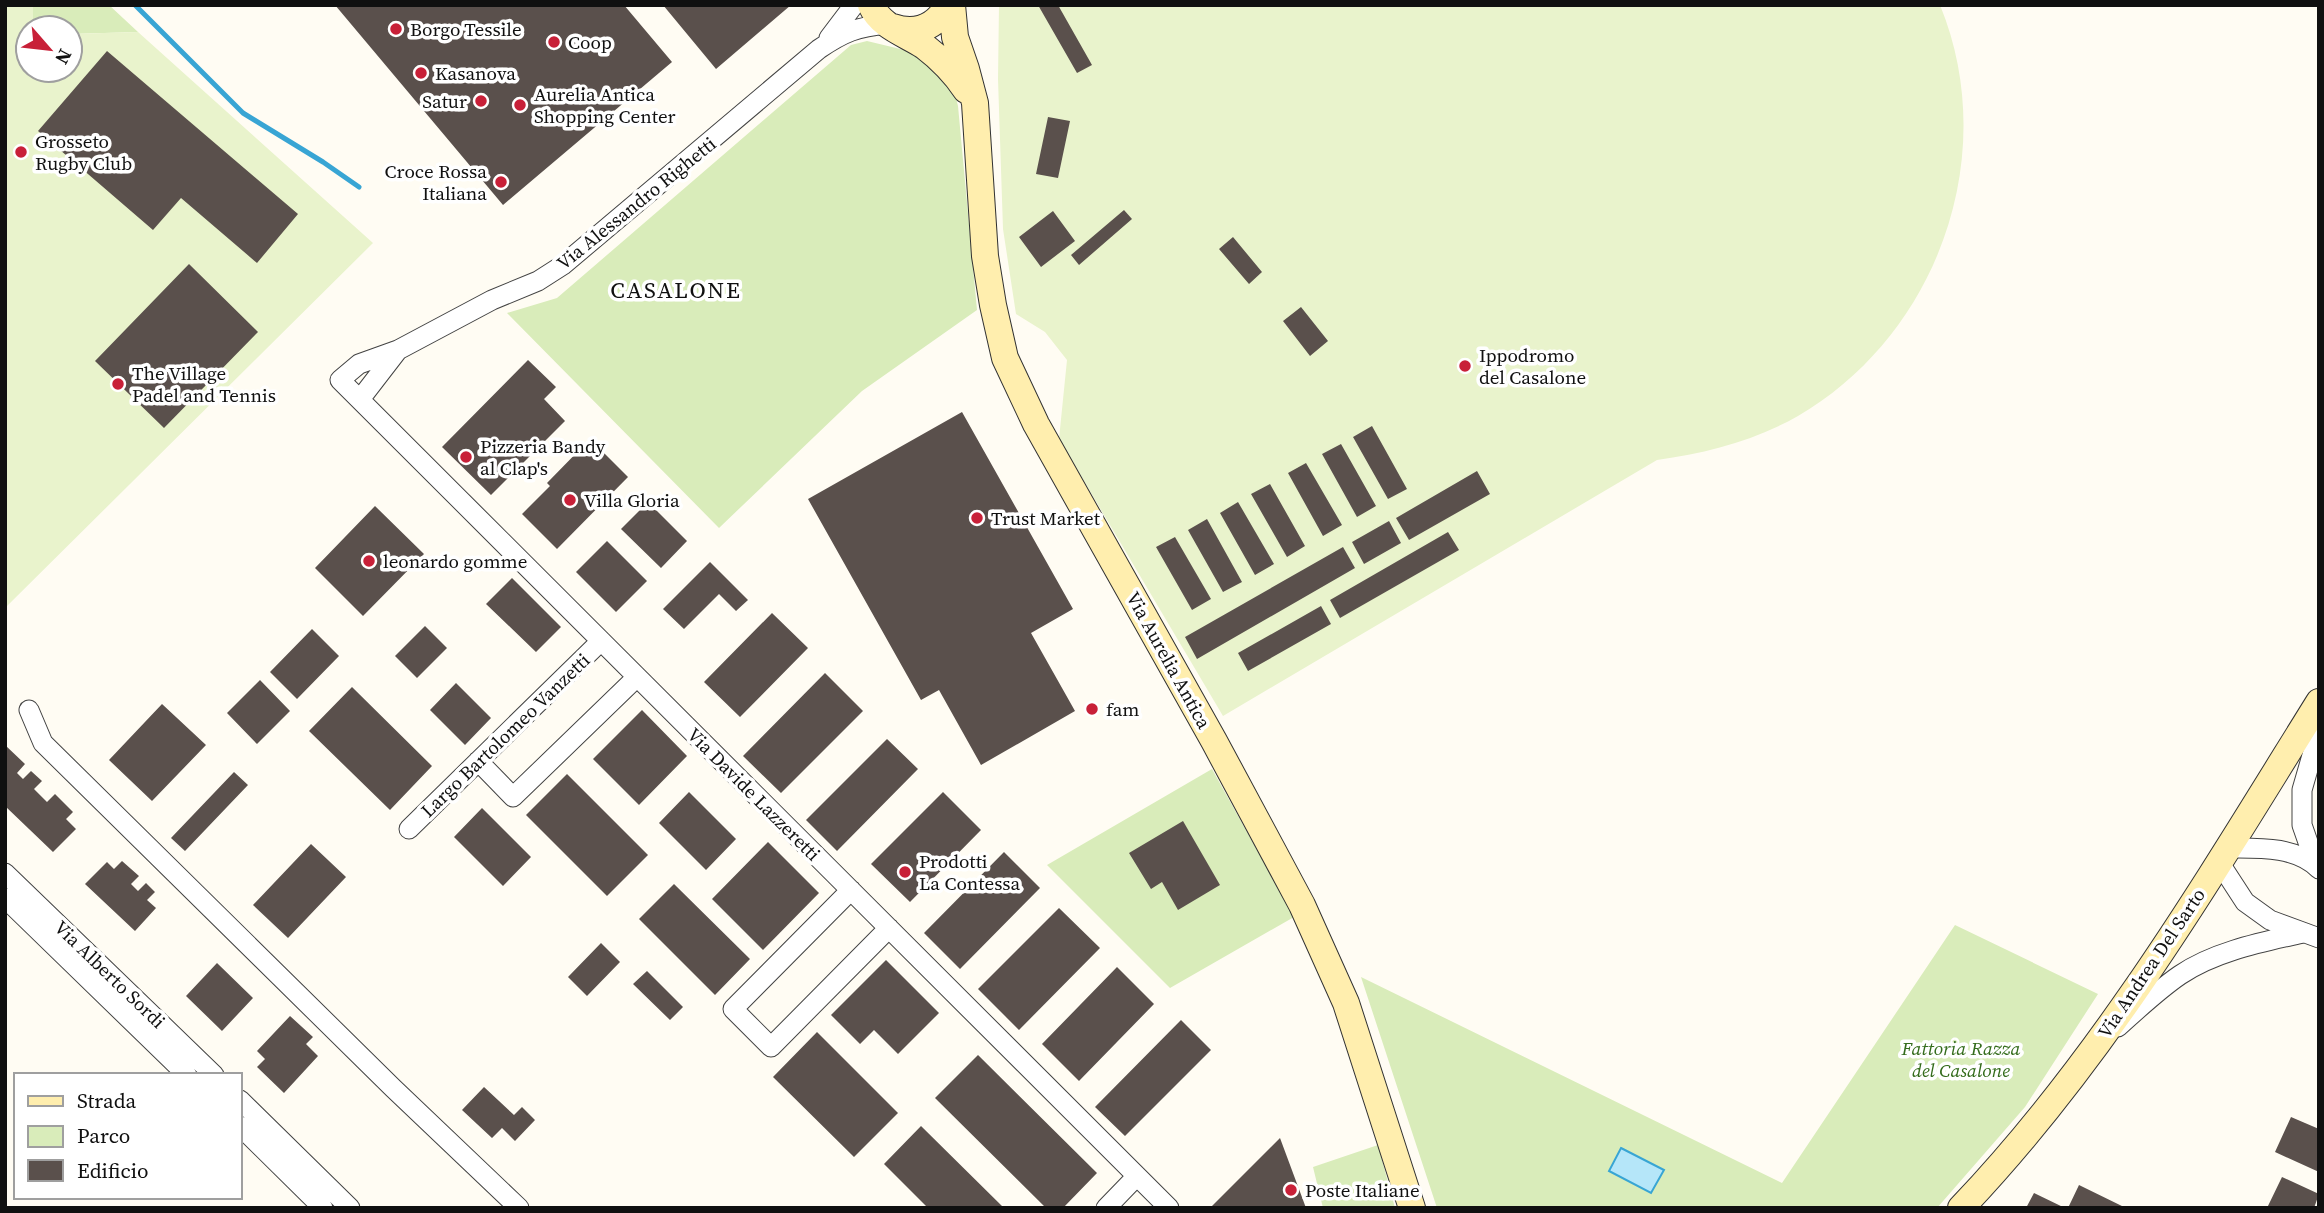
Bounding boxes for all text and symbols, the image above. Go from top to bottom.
north arrow [14,14,84,84]
place label: Borgo Tessile [410,16,522,42]
marker: Borgo Tessile [388,21,404,37]
place label: Coop [568,29,612,55]
marker: Coop [546,34,562,50]
text: N [49,45,79,69]
place label: Kasanova [435,60,516,86]
marker: Kasanova [413,65,429,81]
place label: Aurelia Antica Shopping Center [534,81,676,129]
place label: Satur [422,88,467,114]
marker: Satur [473,93,489,109]
marker: Aurelia Antica Shopping Center [512,97,528,113]
place label: Grosseto Rugby Club [35,128,132,176]
street label: Via Alessandro Righetti [551,130,721,275]
marker: Grosseto Rugby Club [13,144,29,160]
place label: Croce Rossa Italiana [385,158,487,206]
marker: Croce Rossa Italiana [493,174,509,190]
district label: CASALONE [610,274,742,306]
place label: Ippodromo del Casalone [1479,342,1586,390]
marker: Ippodromo del Casalone [1457,358,1473,374]
place label: The Village Padel and Tennis [132,360,276,408]
marker: The Village Padel and Tennis [110,376,126,392]
place label: Pizzeria Bandy al Clap's [480,433,605,481]
marker: Pizzeria Bandy al Clap's [458,449,474,465]
place label: Villa Gloria [584,487,680,513]
marker: Villa Gloria [562,492,578,508]
place label: Trust Market [991,505,1101,531]
marker: Trust Market [969,510,985,526]
place label: leonardo gomme [383,548,527,574]
marker: leonardo gomme [361,553,377,569]
street label: Via Aurelia Antica [1121,587,1218,733]
street label: Largo Bartolomeo Vanzetti [415,647,595,823]
place label: fam [1106,696,1139,722]
marker: fam [1084,701,1100,717]
street label: Via Davide Lazzeretti [682,722,827,867]
place label: Prodotti La Contessa [919,848,1021,896]
marker: Prodotti La Contessa [897,864,913,880]
street label: Via Andrea Del Sarto [2091,883,2211,1043]
street label: Via Alberto Sordi [49,914,171,1034]
park label: Fattoria Razza del Casalone [1901,1035,2020,1083]
legend [14,1073,242,1199]
text: Strada [77,1086,136,1115]
text: Parco [77,1121,130,1150]
text: Edificio [77,1156,149,1185]
place label: Poste Italiane [1305,1177,1420,1203]
marker: Poste Italiane [1283,1182,1299,1198]

